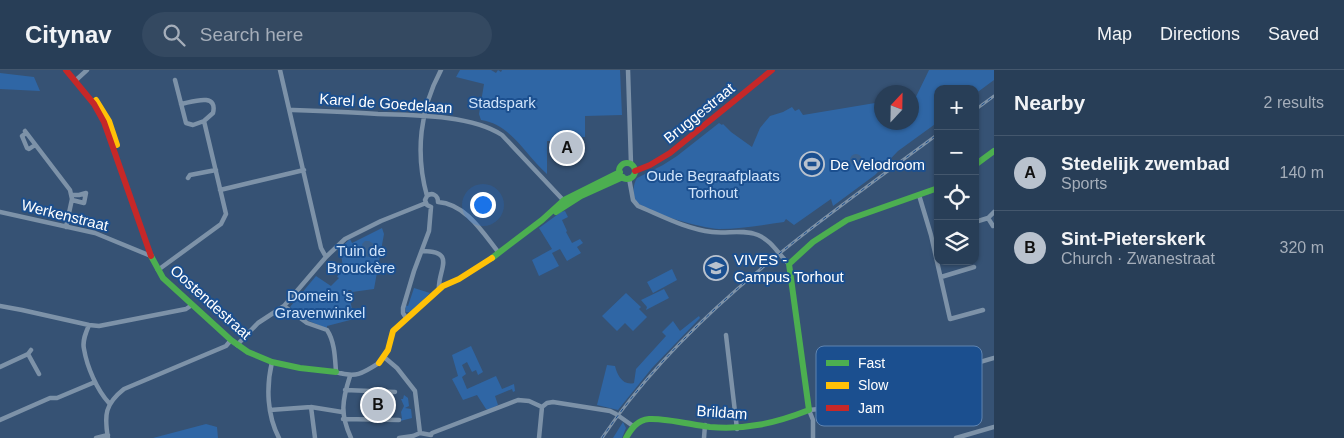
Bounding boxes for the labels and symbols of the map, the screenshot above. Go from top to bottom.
street label: Bruggestraat [660,79,738,147]
north arrow [874,85,919,130]
street label: Karel de Goedelaan [319,90,453,116]
park label: Stadspark [468,94,536,111]
pin: A [551,129,583,167]
sports icon: De Velodroom [799,151,825,177]
place label: De Velodroom [830,156,925,173]
park label: Oude Begraafplaats Torhout [646,167,780,201]
your location [470,192,496,218]
street label: Werkenstraat [20,196,111,234]
park label: Tuin de Brouckère [327,242,395,276]
place label: VIVES - Campus Torhout [734,251,845,285]
school or university icon: VIVES - Campus Torhout [703,255,729,281]
street label: Oostendestraat [167,261,255,343]
park label: Domein 's Gravenwinkel [275,287,365,321]
legend [816,346,982,426]
text: Fast [858,355,885,371]
text: Slow [858,377,889,393]
pin: B [362,386,394,424]
text: Jam [858,400,884,416]
street label: Brildam [696,402,748,422]

